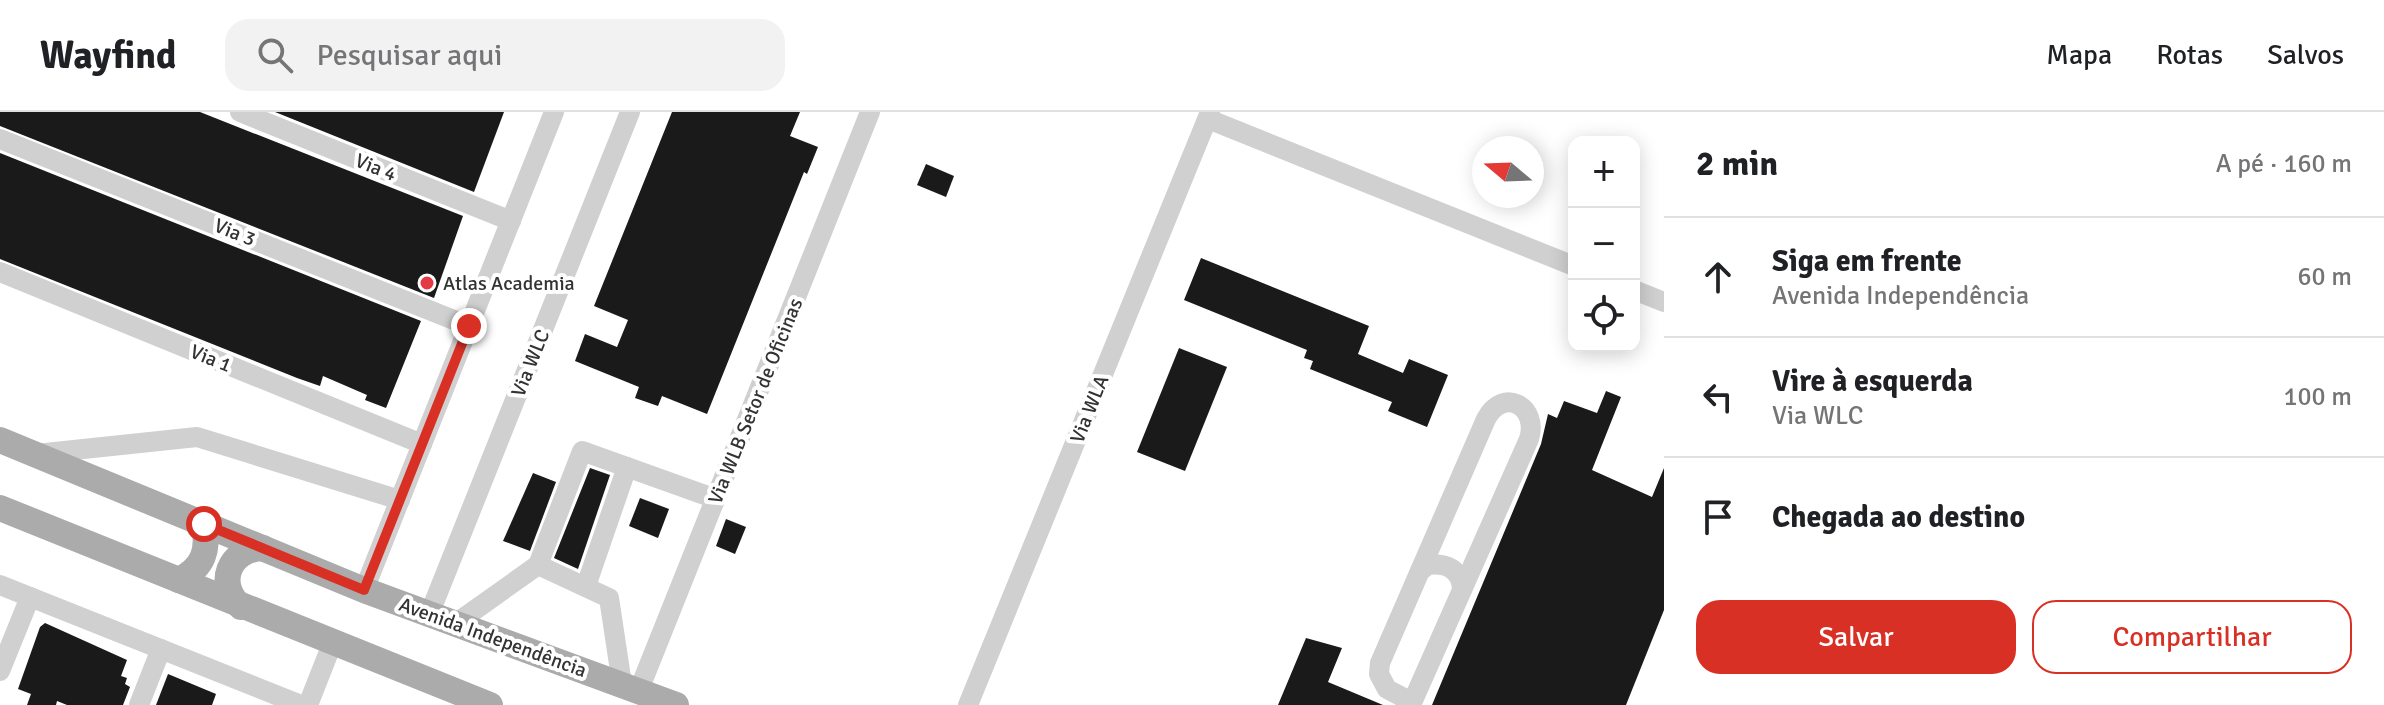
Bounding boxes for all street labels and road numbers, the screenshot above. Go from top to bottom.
street label: Via 4 [352,148,400,187]
street label: Via 3 [211,213,259,252]
street label: Via WLB Setor de Oficinas [703,294,808,508]
street label: Via WLC [506,326,555,401]
street label: Via 1 [187,339,235,378]
street label: Via WLA [1065,372,1114,447]
street label: Avenida Independência [396,592,590,683]

